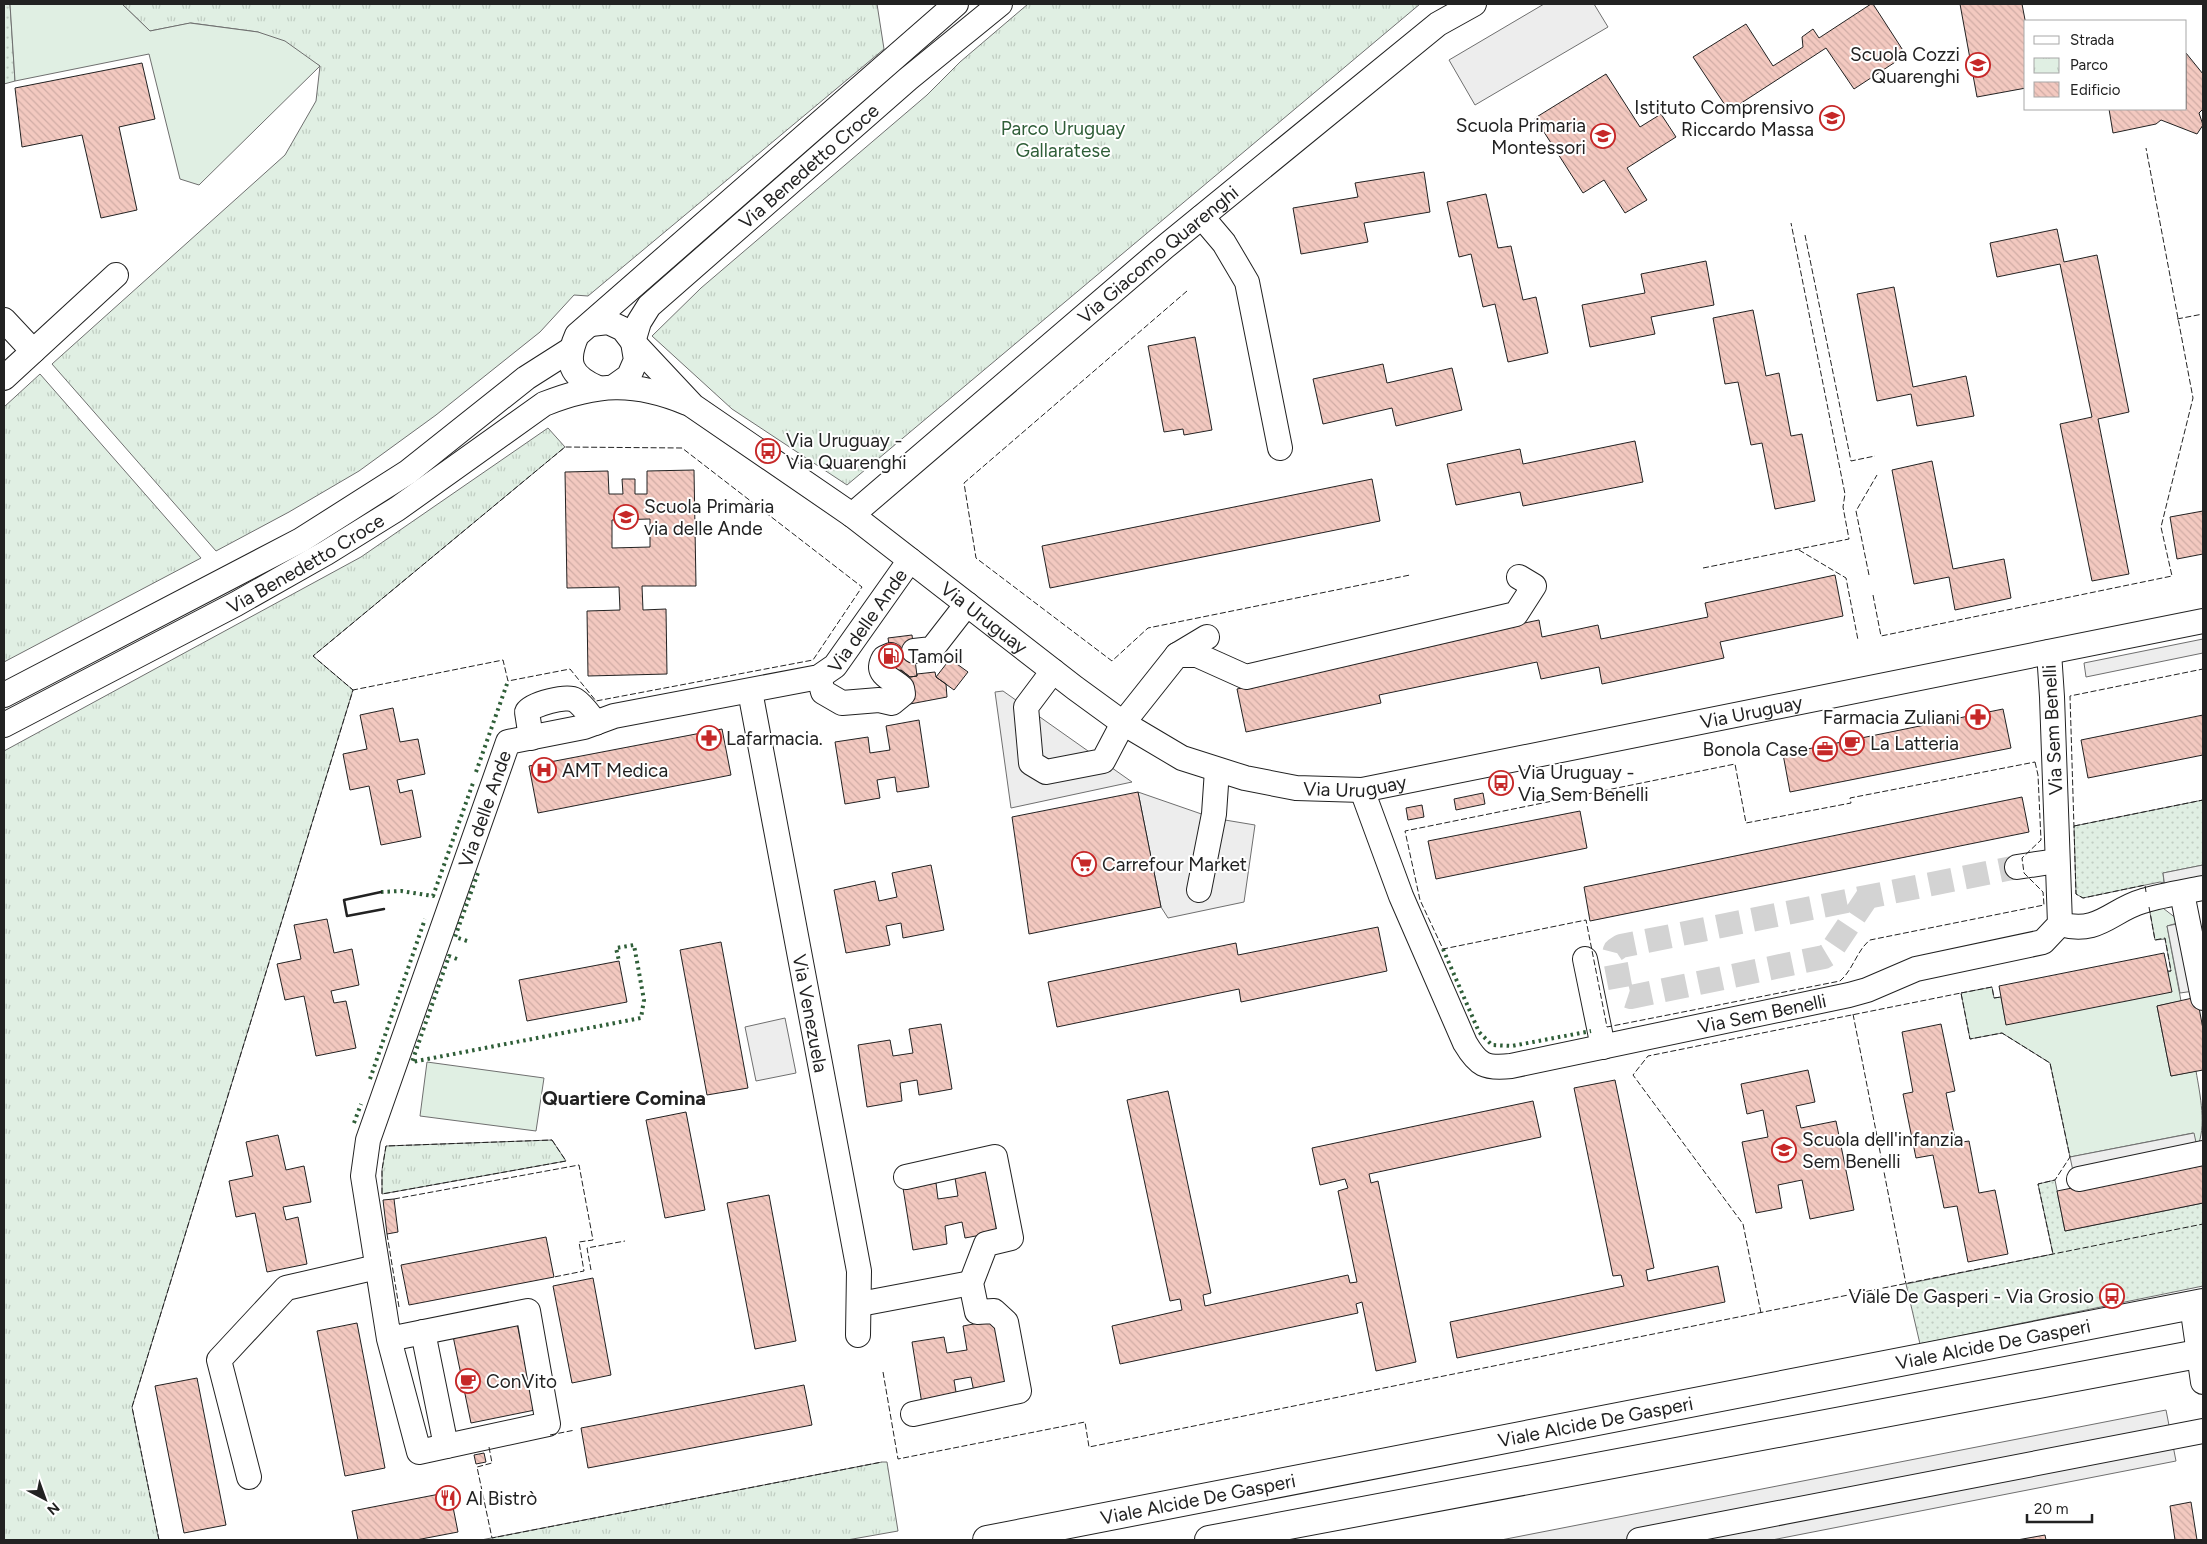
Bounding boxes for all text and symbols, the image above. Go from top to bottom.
legend [2024,20,2187,110]
text: Strada [2070,31,2114,49]
place label: Scuola Cozzi Quarenghi [1850,43,1960,88]
school or university icon: Scuola Cozzi Quarenghi [1965,52,1991,78]
text: Parco [2070,56,2108,74]
text: Edificio [2070,81,2121,99]
place label: Istituto Comprensivo Riccardo Massa [1634,96,1814,141]
street label: Via Benedetto Croce [734,99,884,234]
school or university icon: Istituto Comprensivo Riccardo Massa [1819,105,1845,131]
place label: Scuola Primaria Montessori [1456,114,1586,159]
park label: Parco Uruguay Gallaratese [1001,117,1125,162]
school or university icon: Scuola Primaria Montessori [1590,123,1616,149]
street label: Via Giacomo Quarenghi [1073,181,1243,328]
place label: Via Uruguay - Via Quarenghi [786,429,907,474]
bus stop icon: Via Uruguay - Via Quarenghi [755,438,781,464]
place label: Scuola Primaria via delle Ande [644,495,774,540]
school or university icon: Scuola Primaria via delle Ande [613,504,639,530]
street label: Via Benedetto Croce [223,509,388,619]
street label: Via delle Ande [823,564,912,677]
street label: Via Uruguay [936,577,1032,659]
fuel station icon: Tamoil [878,643,904,669]
place label: Tamoil [908,645,963,668]
street label: Via Sem Benelli [2038,664,2067,796]
street label: Via Uruguay [1698,691,1805,734]
pharmacy icon: Farmacia Zuliani [1965,704,1991,730]
place label: Farmacia Zuliani [1823,706,1960,729]
pharmacy icon: Lafarmacia. [696,725,722,751]
place label: Lafarmacia. [726,727,823,750]
cafe icon: La Latteria [1839,730,1865,756]
place label: La Latteria [1870,732,1959,755]
office icon: Bonola Case [1812,736,1838,762]
place label: Bonola Case [1703,738,1808,761]
street label: Via delle Ande [454,748,516,870]
hospital icon: AMT Medica [531,757,557,783]
place label: AMT Medica [562,759,668,782]
place label: Via Uruguay - Via Sem Benelli [1518,761,1649,806]
street label: Via Uruguay [1303,770,1408,802]
bus stop icon: Via Uruguay - Via Sem Benelli [1488,770,1514,796]
supermarket icon: Carrefour Market [1071,851,1097,877]
place label: Carrefour Market [1102,853,1247,876]
street label: Via Venezuela [788,952,832,1075]
street label: Via Sem Benelli [1696,989,1828,1038]
district label: Quartiere Comina [542,1086,706,1110]
place label: Scuola dell'infanzia Sem Benelli [1802,1128,1963,1173]
school or university icon: Scuola dell'infanzia Sem Benelli [1771,1137,1797,1163]
bus stop icon: Viale De Gasperi - Via Grosio [2099,1283,2125,1309]
place label: Viale De Gasperi - Via Grosio [1849,1285,2094,1308]
street label: Viale Alcide De Gasperi [1894,1314,2093,1375]
cafe icon: ConVito [455,1368,481,1394]
place label: ConVito [486,1370,557,1393]
street label: Viale Alcide De Gasperi [1496,1392,1695,1452]
street label: Viale Alcide De Gasperi [1099,1469,1298,1530]
north arrow [20,1474,70,1524]
restaurant icon: Al Bistrò [435,1485,461,1511]
place label: Al Bistrò [466,1487,537,1510]
scale bar [2027,1492,2092,1524]
text: N [44,1498,63,1518]
text: 20 m [2034,1500,2068,1518]

